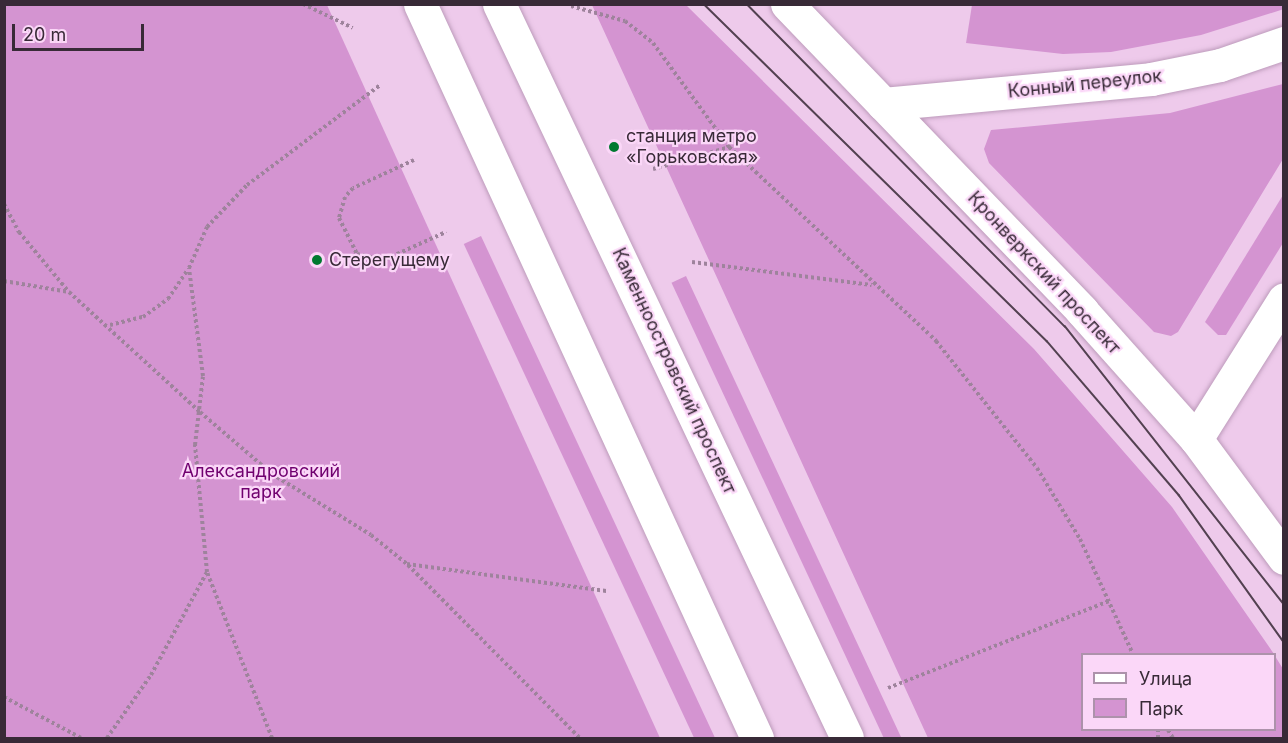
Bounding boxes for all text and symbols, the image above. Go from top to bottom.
scale bar [15,12,147,50]
text: 20 m [23,24,66,45]
street label: Конный переулок [1007,65,1163,103]
place label: станция метро «Горьковская» [626,126,758,168]
marker: станция метро «Горьковская» [607,140,621,154]
street label: Кронверкский проспект [963,187,1125,359]
street label: Каменноостровский проспект [607,245,741,497]
place label: Стерегущему [329,249,450,271]
marker: Стерегущему [310,253,324,267]
park label: Александровский парк [182,461,340,504]
legend [1081,653,1276,731]
text: Улица [1139,668,1192,689]
text: Парк [1139,698,1183,719]

